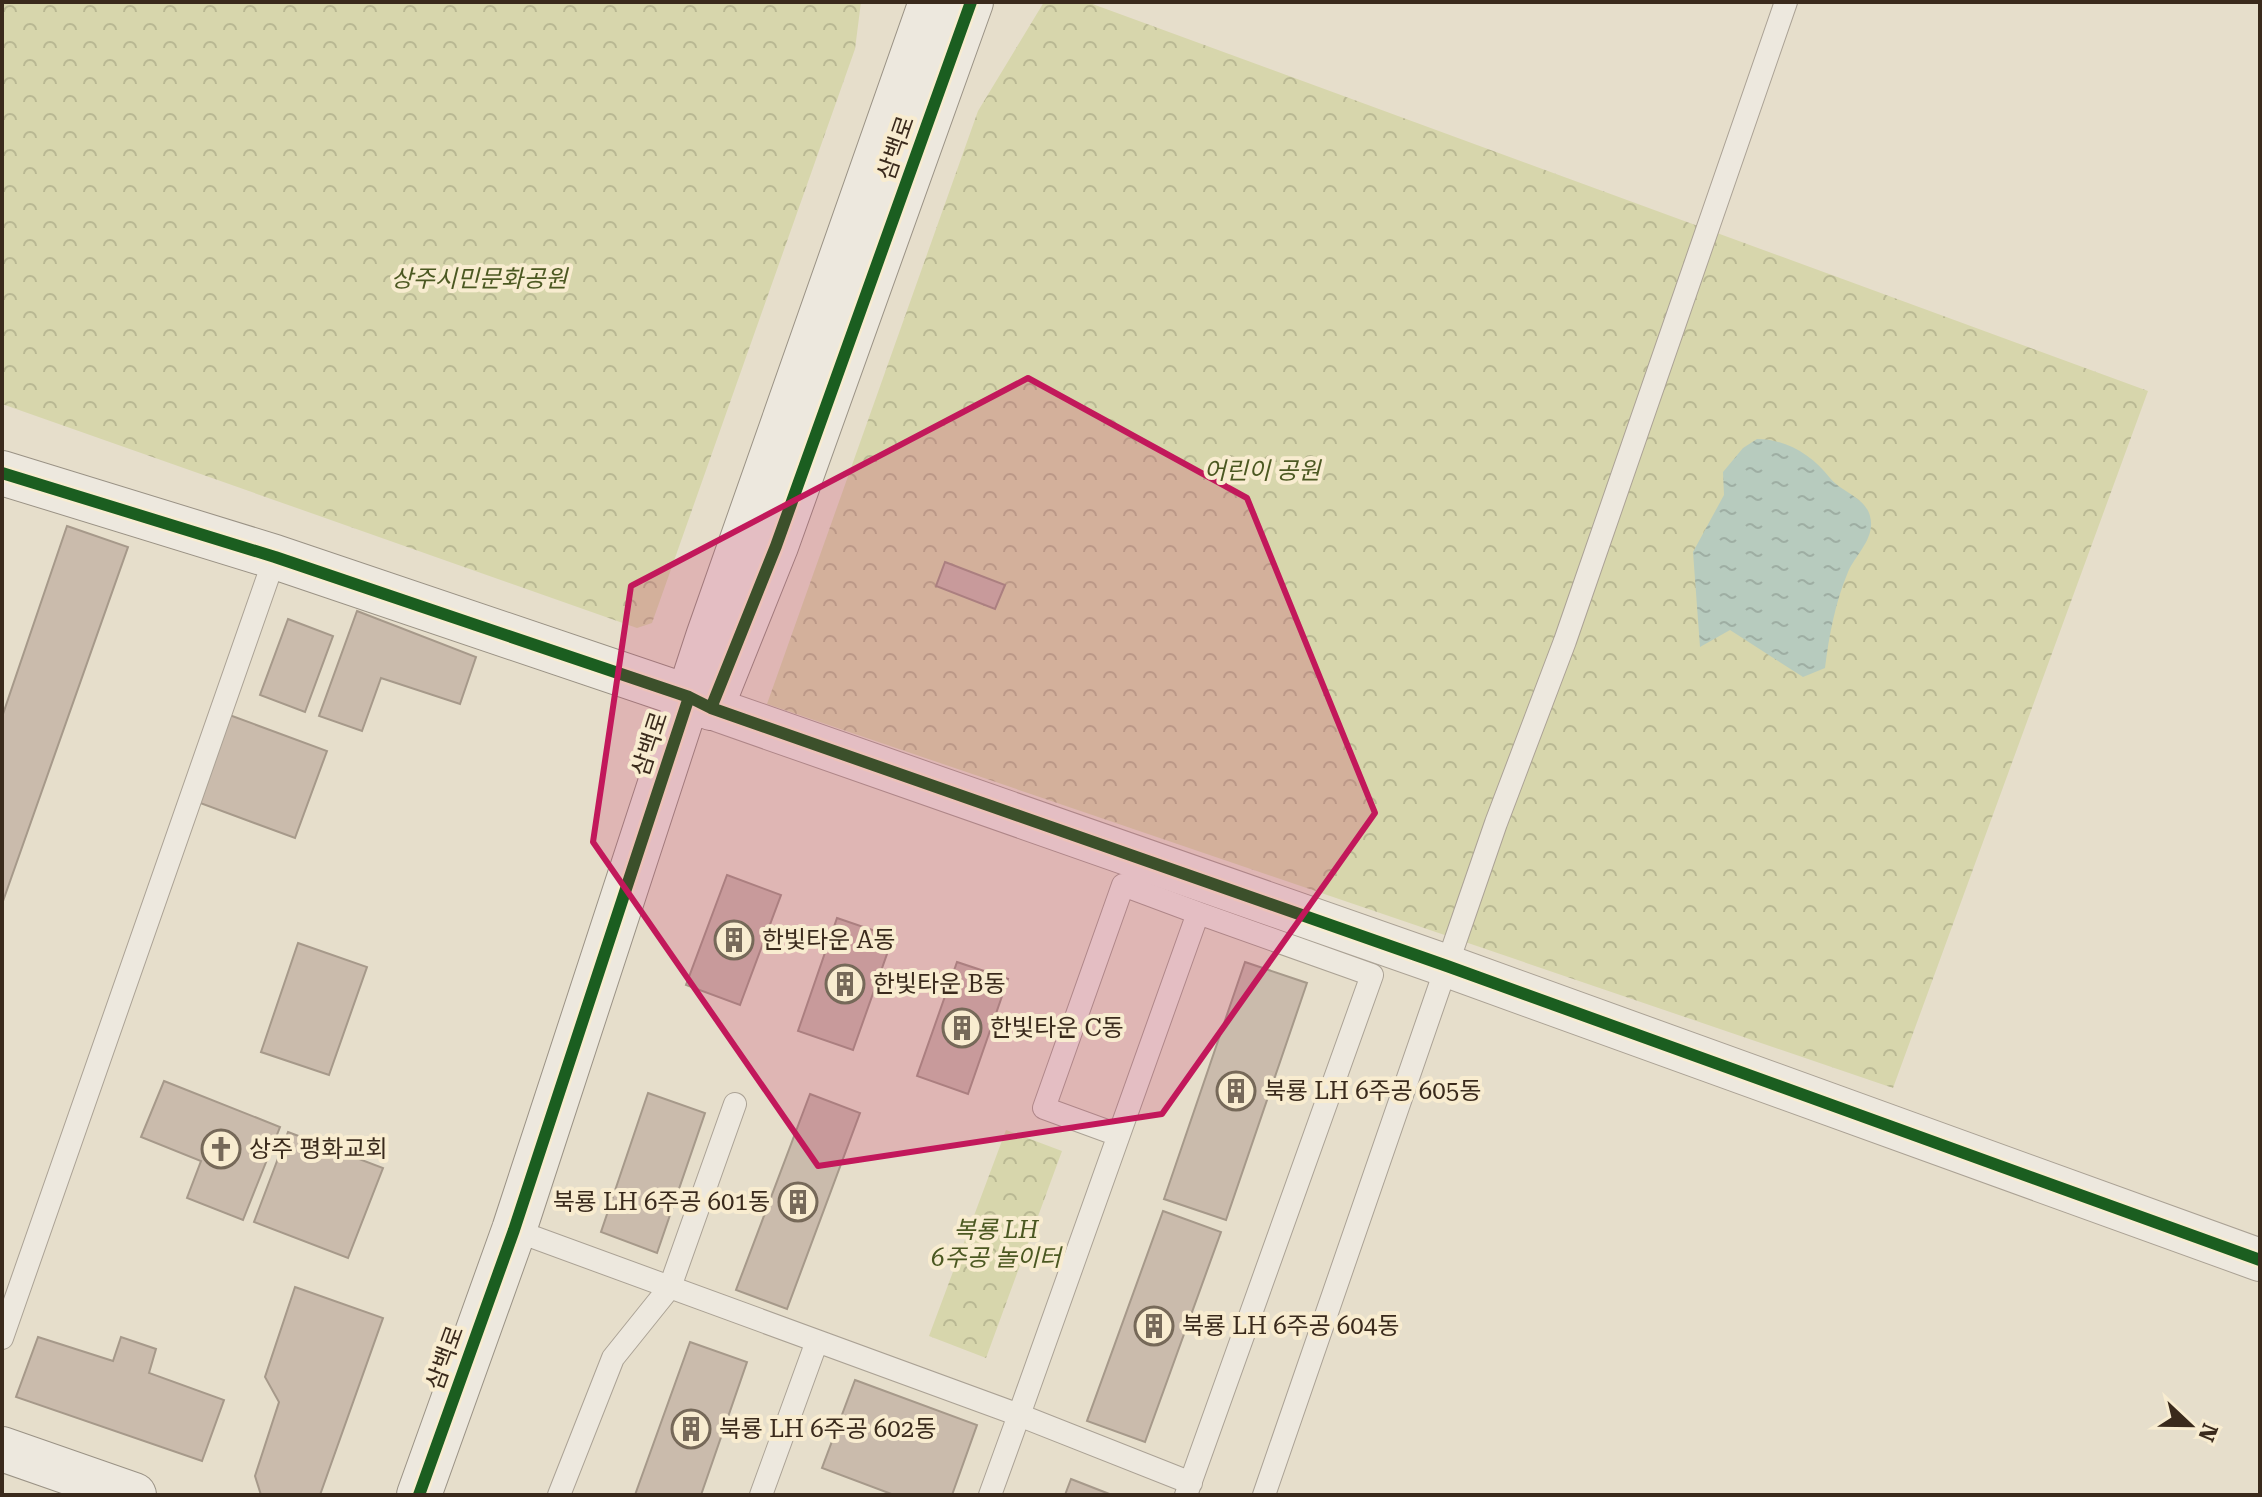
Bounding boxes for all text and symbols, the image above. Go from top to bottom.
street label: 삼백로 [872,112,920,184]
park label: 상주시민문화공원 [391,265,569,293]
park label: 어린이 공원 [1204,457,1322,485]
street label: 삼백로 [626,708,674,780]
building icon: 한빛타운 A동 [713,919,755,961]
place label: 한빛타운 A동 [762,926,895,954]
building icon: 한빛타운 B동 [824,963,866,1005]
place label: 한빛타운 B동 [873,970,1006,998]
building icon: 한빛타운 C동 [941,1007,983,1049]
place label: 한빛타운 C동 [990,1014,1124,1042]
building icon: 북룡 LH 6주공 605동 [1215,1070,1257,1112]
place label: 북룡 LH 6주공 605동 [1264,1077,1481,1105]
church icon: 상주 평화교회 [200,1128,242,1170]
place label: 상주 평화교회 [249,1135,388,1163]
building icon: 북룡 LH 6주공 601동 [777,1181,819,1223]
place label: 북룡 LH 6주공 601동 [553,1188,770,1216]
park label: 복룡 LH 6주공 놀이터 [931,1216,1064,1272]
building icon: 북룡 LH 6주공 604동 [1133,1305,1175,1347]
place label: 북룡 LH 6주공 604동 [1182,1312,1399,1340]
street label: 삼백로 [421,1322,469,1394]
north arrow [2150,1385,2230,1465]
building icon: 북룡 LH 6주공 602동 [670,1408,712,1450]
place label: 북룡 LH 6주공 602동 [719,1415,936,1443]
text: N [2193,1420,2223,1445]

